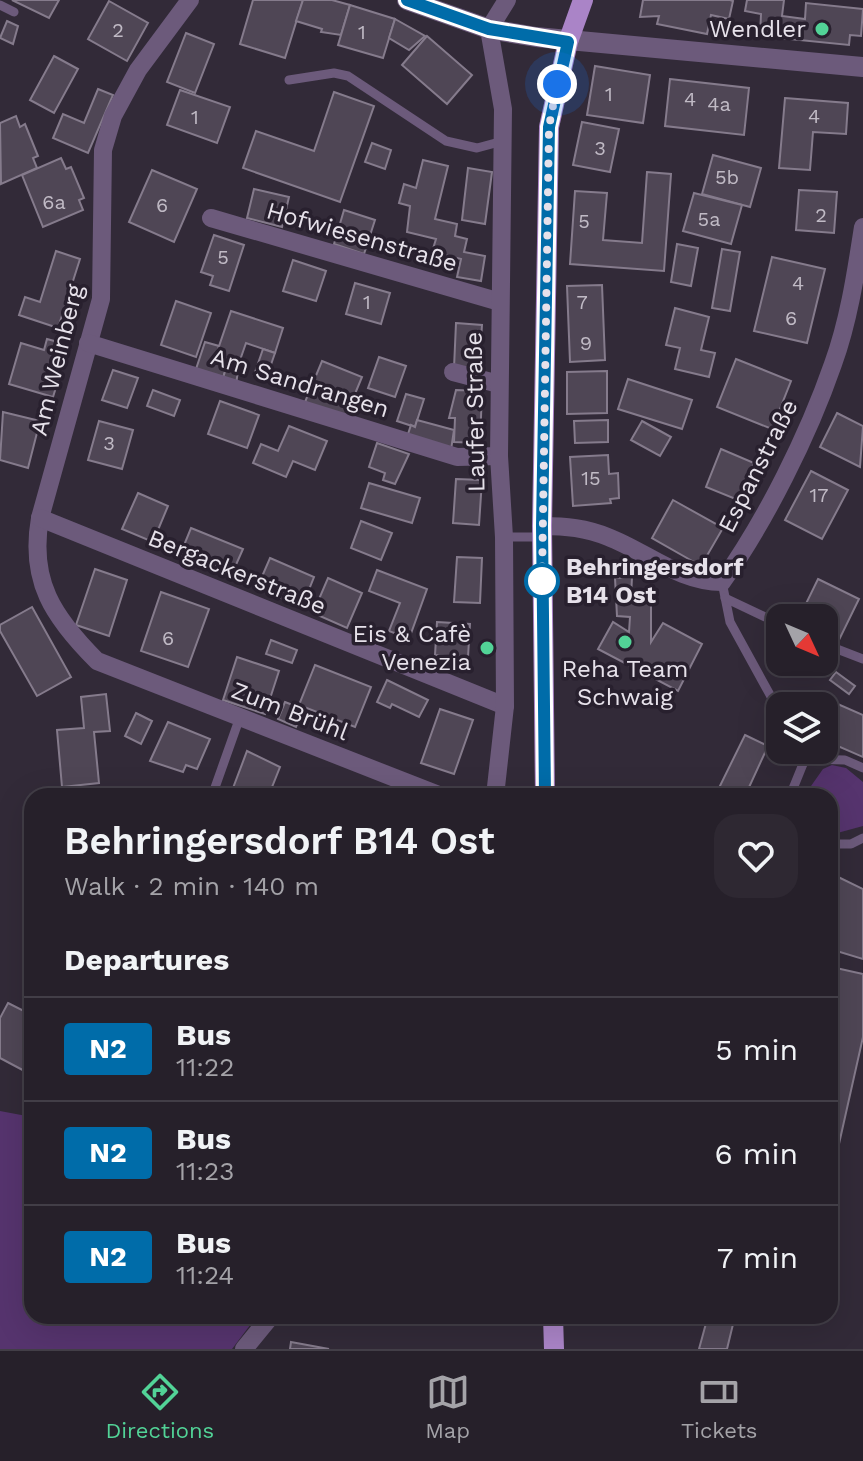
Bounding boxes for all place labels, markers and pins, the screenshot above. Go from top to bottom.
place label: Wendler [709,15,806,43]
marker: Wendler [813,20,831,38]
place label: Behringersdorf B14 Ost [566,553,744,609]
marker: Behringersdorf B14 Ost [525,564,559,598]
place label: Eis & Cafè Venezia [352,620,471,676]
marker: Reha Team Schwaig [616,633,634,651]
marker: Eis & Cafè Venezia [478,639,496,657]
place label: Reha Team Schwaig [562,655,688,711]

